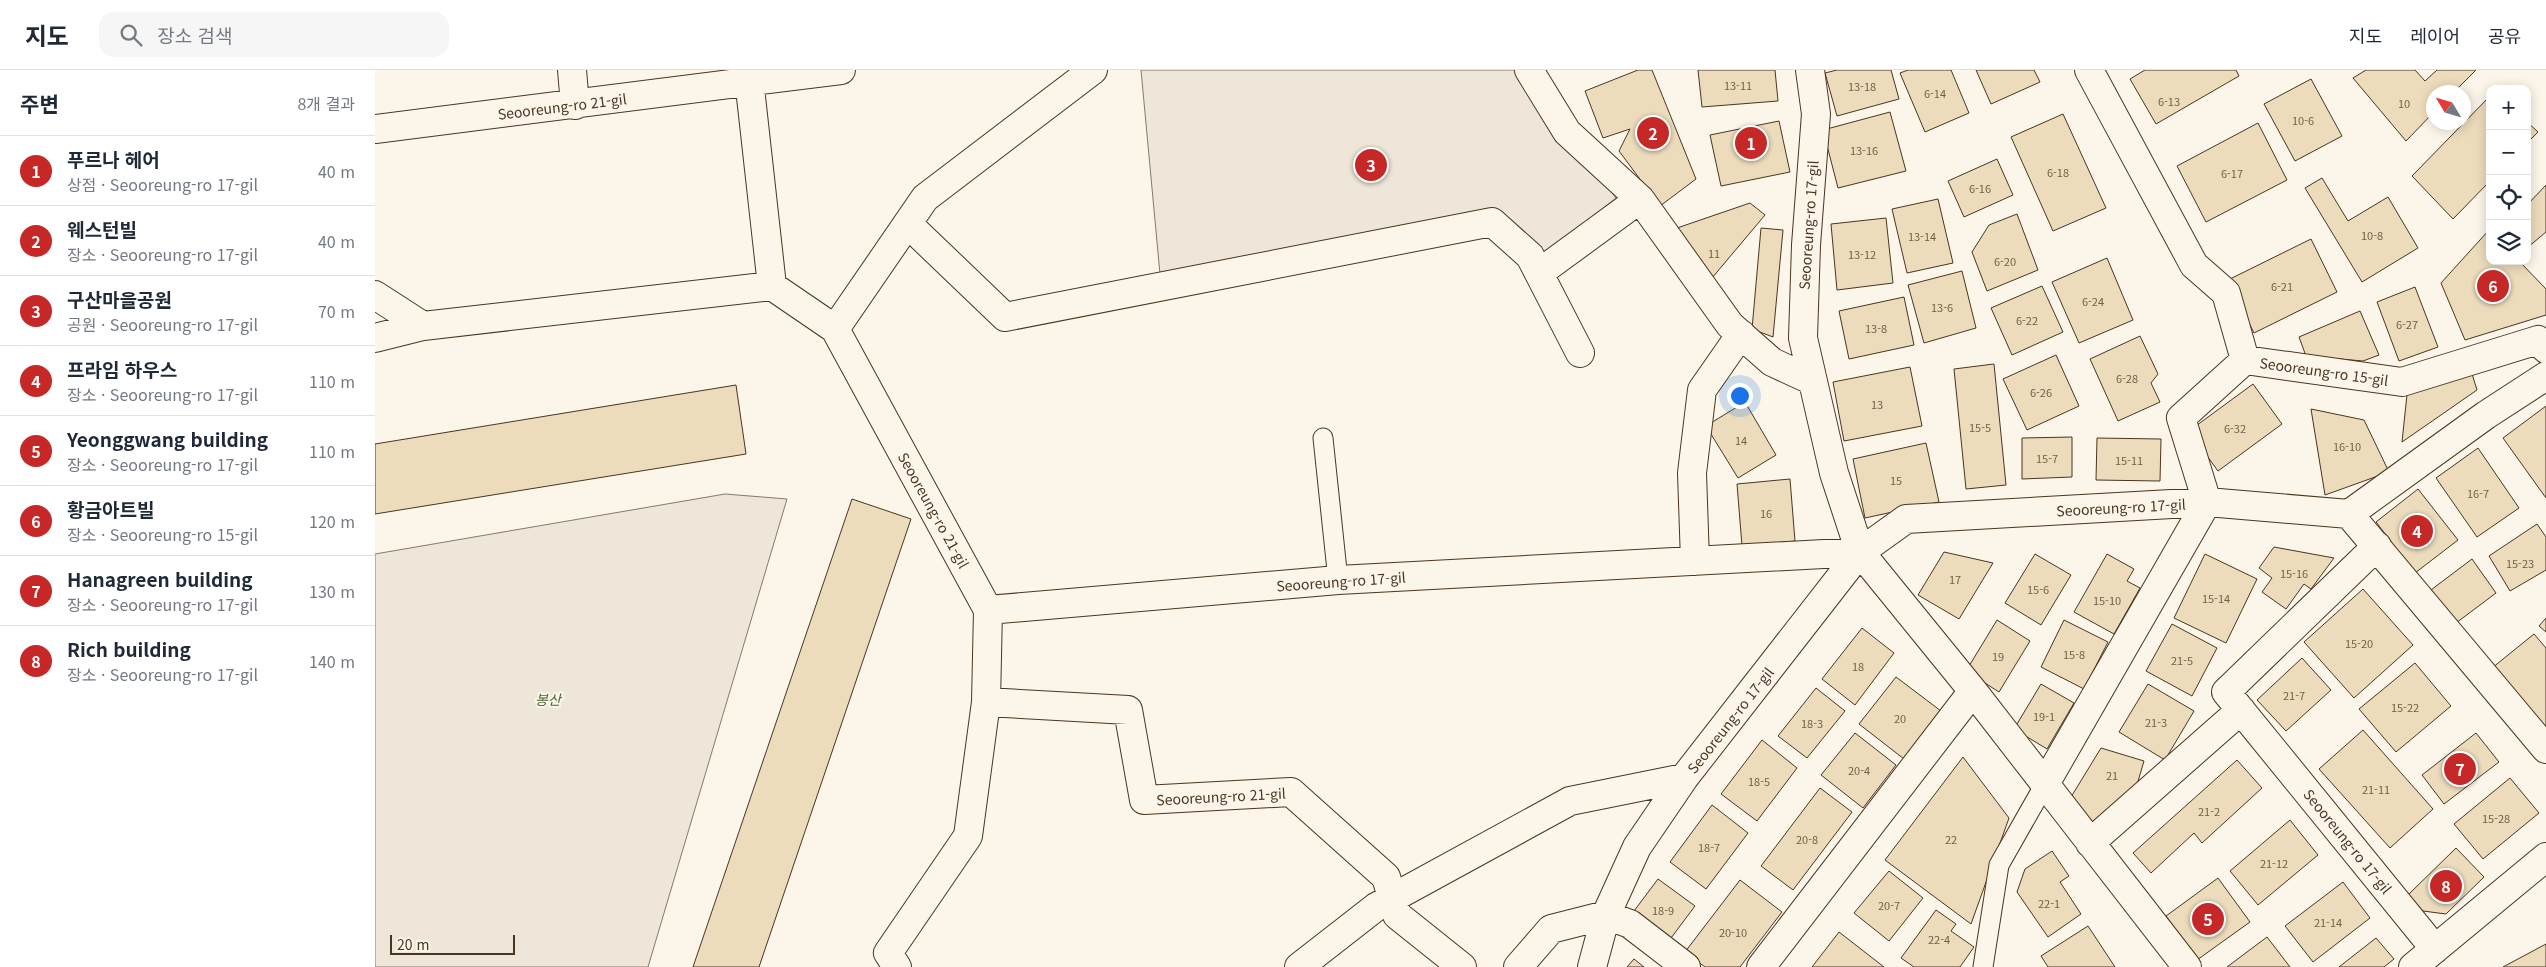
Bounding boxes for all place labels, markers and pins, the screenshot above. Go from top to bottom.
pin: 2 [1637,114,1669,152]
pin: 1 [1735,124,1767,162]
pin: 3 [1355,146,1387,184]
pin: 6 [2477,267,2509,305]
pin: 4 [2401,512,2433,550]
pin: 7 [2444,750,2476,788]
pin: 8 [2430,867,2462,905]
pin: 5 [2192,900,2224,938]

